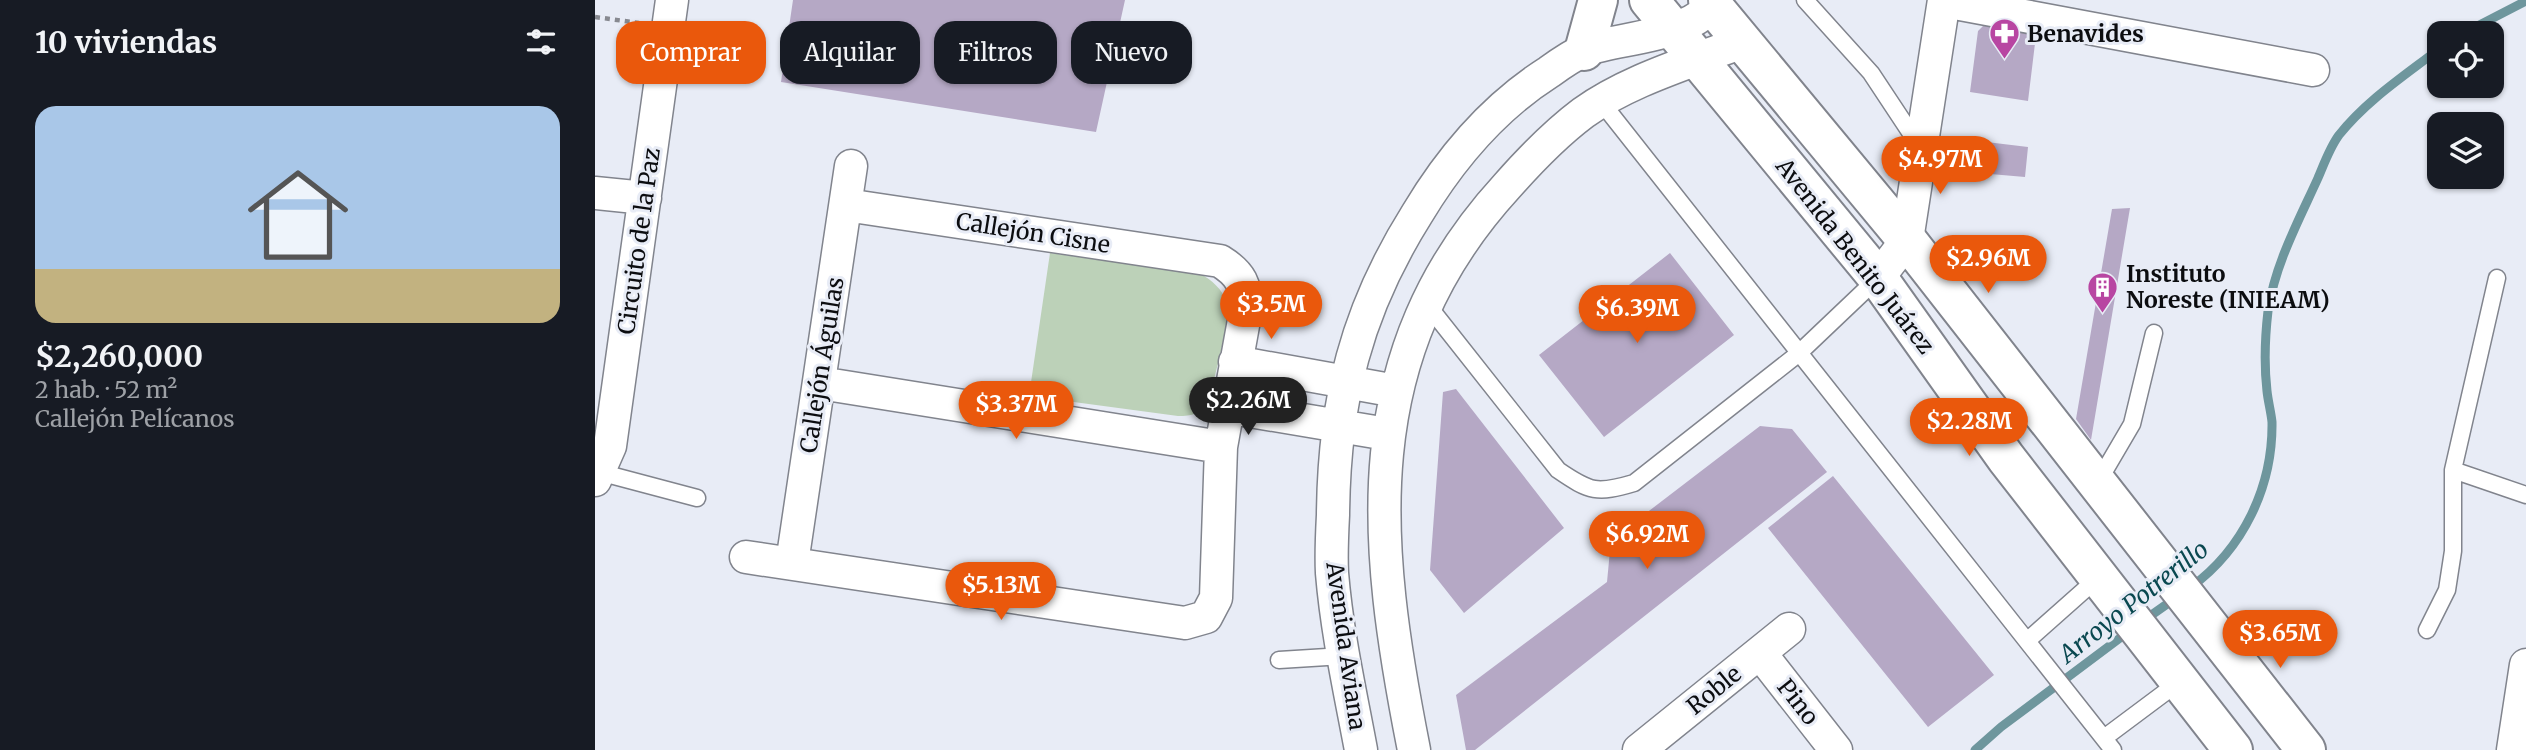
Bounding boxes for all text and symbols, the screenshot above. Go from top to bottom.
pharmacy icon: Benavides [1987,17,2021,61]
place label: Benavides [2027,19,2144,48]
chip: Comprar [616,21,766,84]
chip: Alquilar [780,21,920,84]
chip: Filtros [934,21,1057,84]
chip: Nuevo [1071,21,1192,84]
map controls [2427,21,2504,189]
button: locate [2427,21,2504,98]
text: 10 viviendas [35,23,217,61]
icon: filters [522,23,560,61]
button: layers [2427,112,2504,189]
pin: $4.97M [1883,136,1997,196]
text: $4.97M [1897,144,1983,173]
street label: Circuito de la Paz [611,146,666,336]
street label: Avenida Benito Juárez [1769,151,1941,359]
icon: home [235,152,361,278]
street label: Callejón Cisne [954,206,1112,259]
pin: $2.96M [1931,236,2045,295]
text: $2.96M [1946,243,2030,272]
place label: Instituto Noreste (INIEAM) [2126,259,2330,314]
building icon: Instituto Noreste (INIEAM) [2086,270,2120,314]
street label: Callejón Águilas [793,275,850,455]
pin: $3.5M [1222,282,1320,341]
pin: $6.39M [1580,286,1694,345]
text: $3.5M [1236,289,1306,318]
text: $6.39M [1595,293,1679,322]
text: $2,260,000 [35,337,203,375]
text: 2 hab. · 52 m² [35,375,177,404]
pin: $2.26M [1191,378,1305,437]
pin: $3.37M [959,382,1073,441]
text: $2.26M [1205,385,1291,414]
text: $3.37M [975,389,1057,418]
pin: $2.28M [1912,398,2026,458]
text: Callejón Pelícanos [35,404,235,433]
text: $2.28M [1926,406,2012,435]
pin: $6.92M [1590,512,1704,571]
text: $6.92M [1605,519,1689,548]
water label: Arroyo Potrerillo [2051,534,2215,671]
street label: Avenida Aviana [1320,559,1373,732]
pin: $5.13M [944,562,1058,622]
text: $5.13M [961,570,1041,599]
pin: $3.65M [2223,610,2337,670]
text: $3.65M [2239,618,2321,647]
street label: Roble [1680,659,1747,720]
street label: Pino [1771,673,1825,731]

